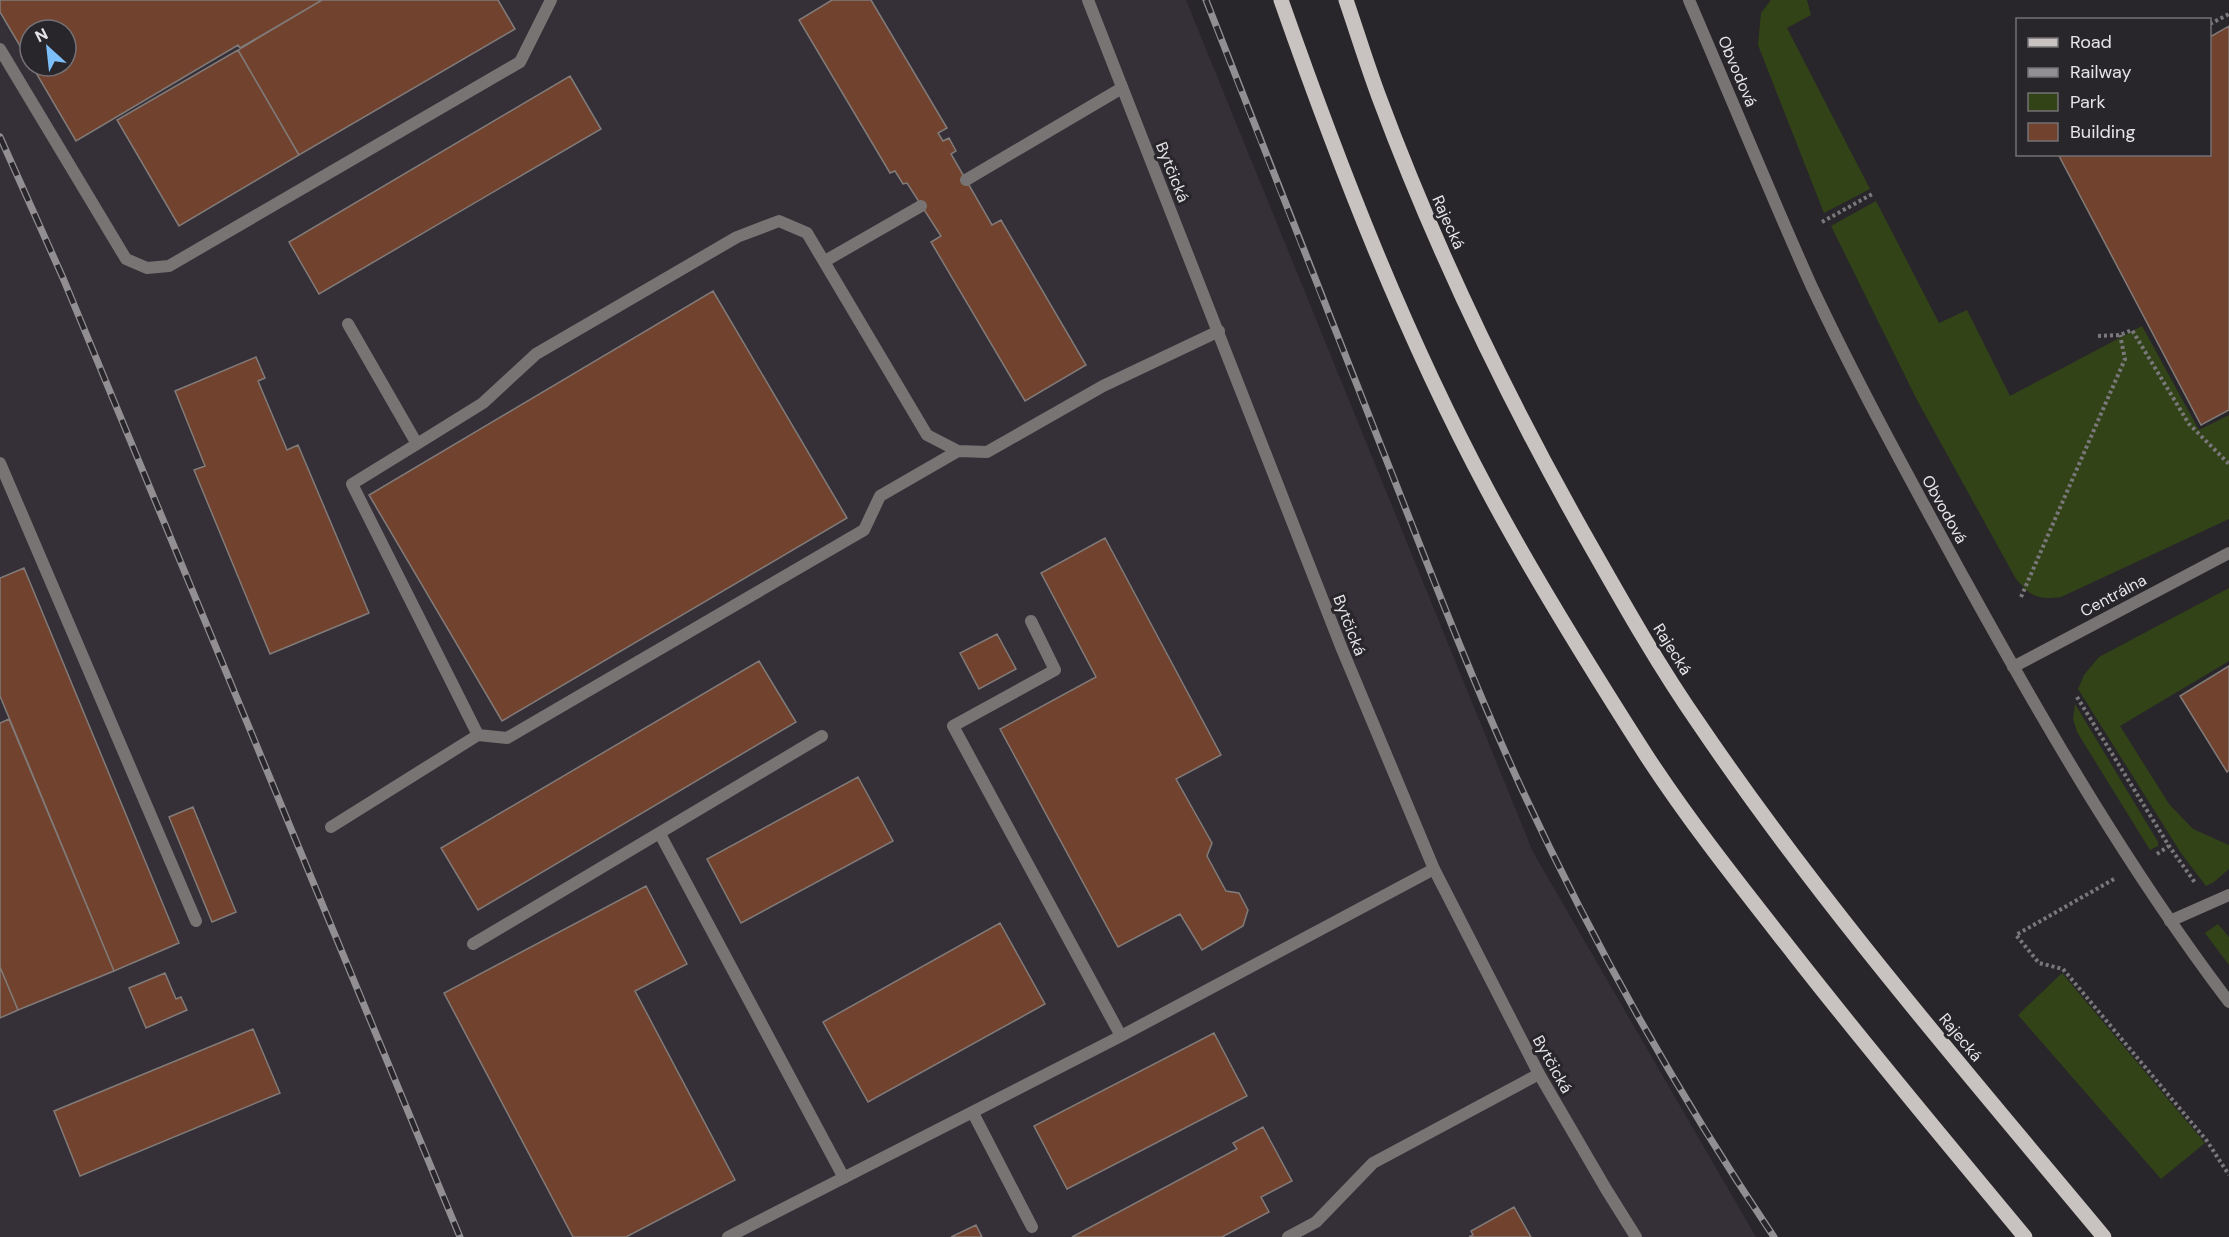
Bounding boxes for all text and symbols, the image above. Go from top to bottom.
north arrow [18,18,78,78]
legend [2016,18,2211,156]
text: N [31,23,51,47]
text: Road [2070,30,2112,54]
street label: Obvodová [1713,32,1762,110]
text: Railway [2070,60,2132,84]
text: Park [2070,90,2106,114]
text: Building [2070,120,2135,144]
street label: Bytčická [1151,139,1194,206]
street label: Rajecká [1427,192,1470,252]
street label: Obvodová [1917,471,1972,547]
street label: Centrálna [2076,569,2150,622]
street label: Bytčická [1328,592,1371,659]
street label: Rajecká [1649,620,1697,679]
street label: Rajecká [1934,1009,1987,1066]
street label: Bytčická [1528,1031,1577,1097]

